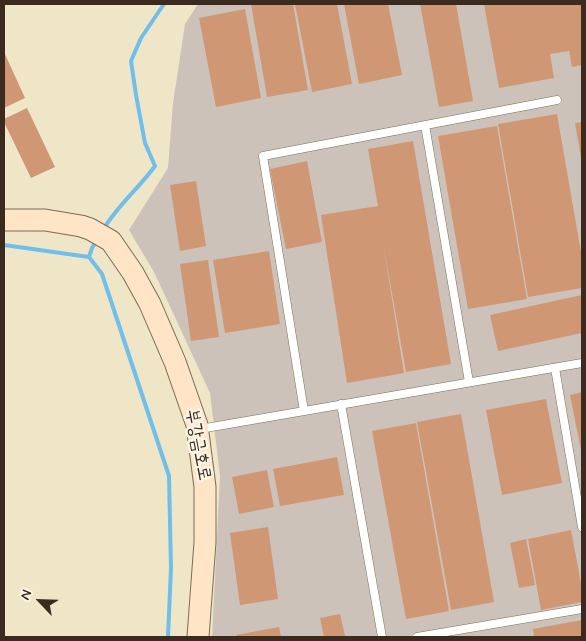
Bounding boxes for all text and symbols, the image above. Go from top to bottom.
street label: 부강금호로 [179,407,215,483]
north arrow [15,576,65,626]
text: N [16,587,36,603]

